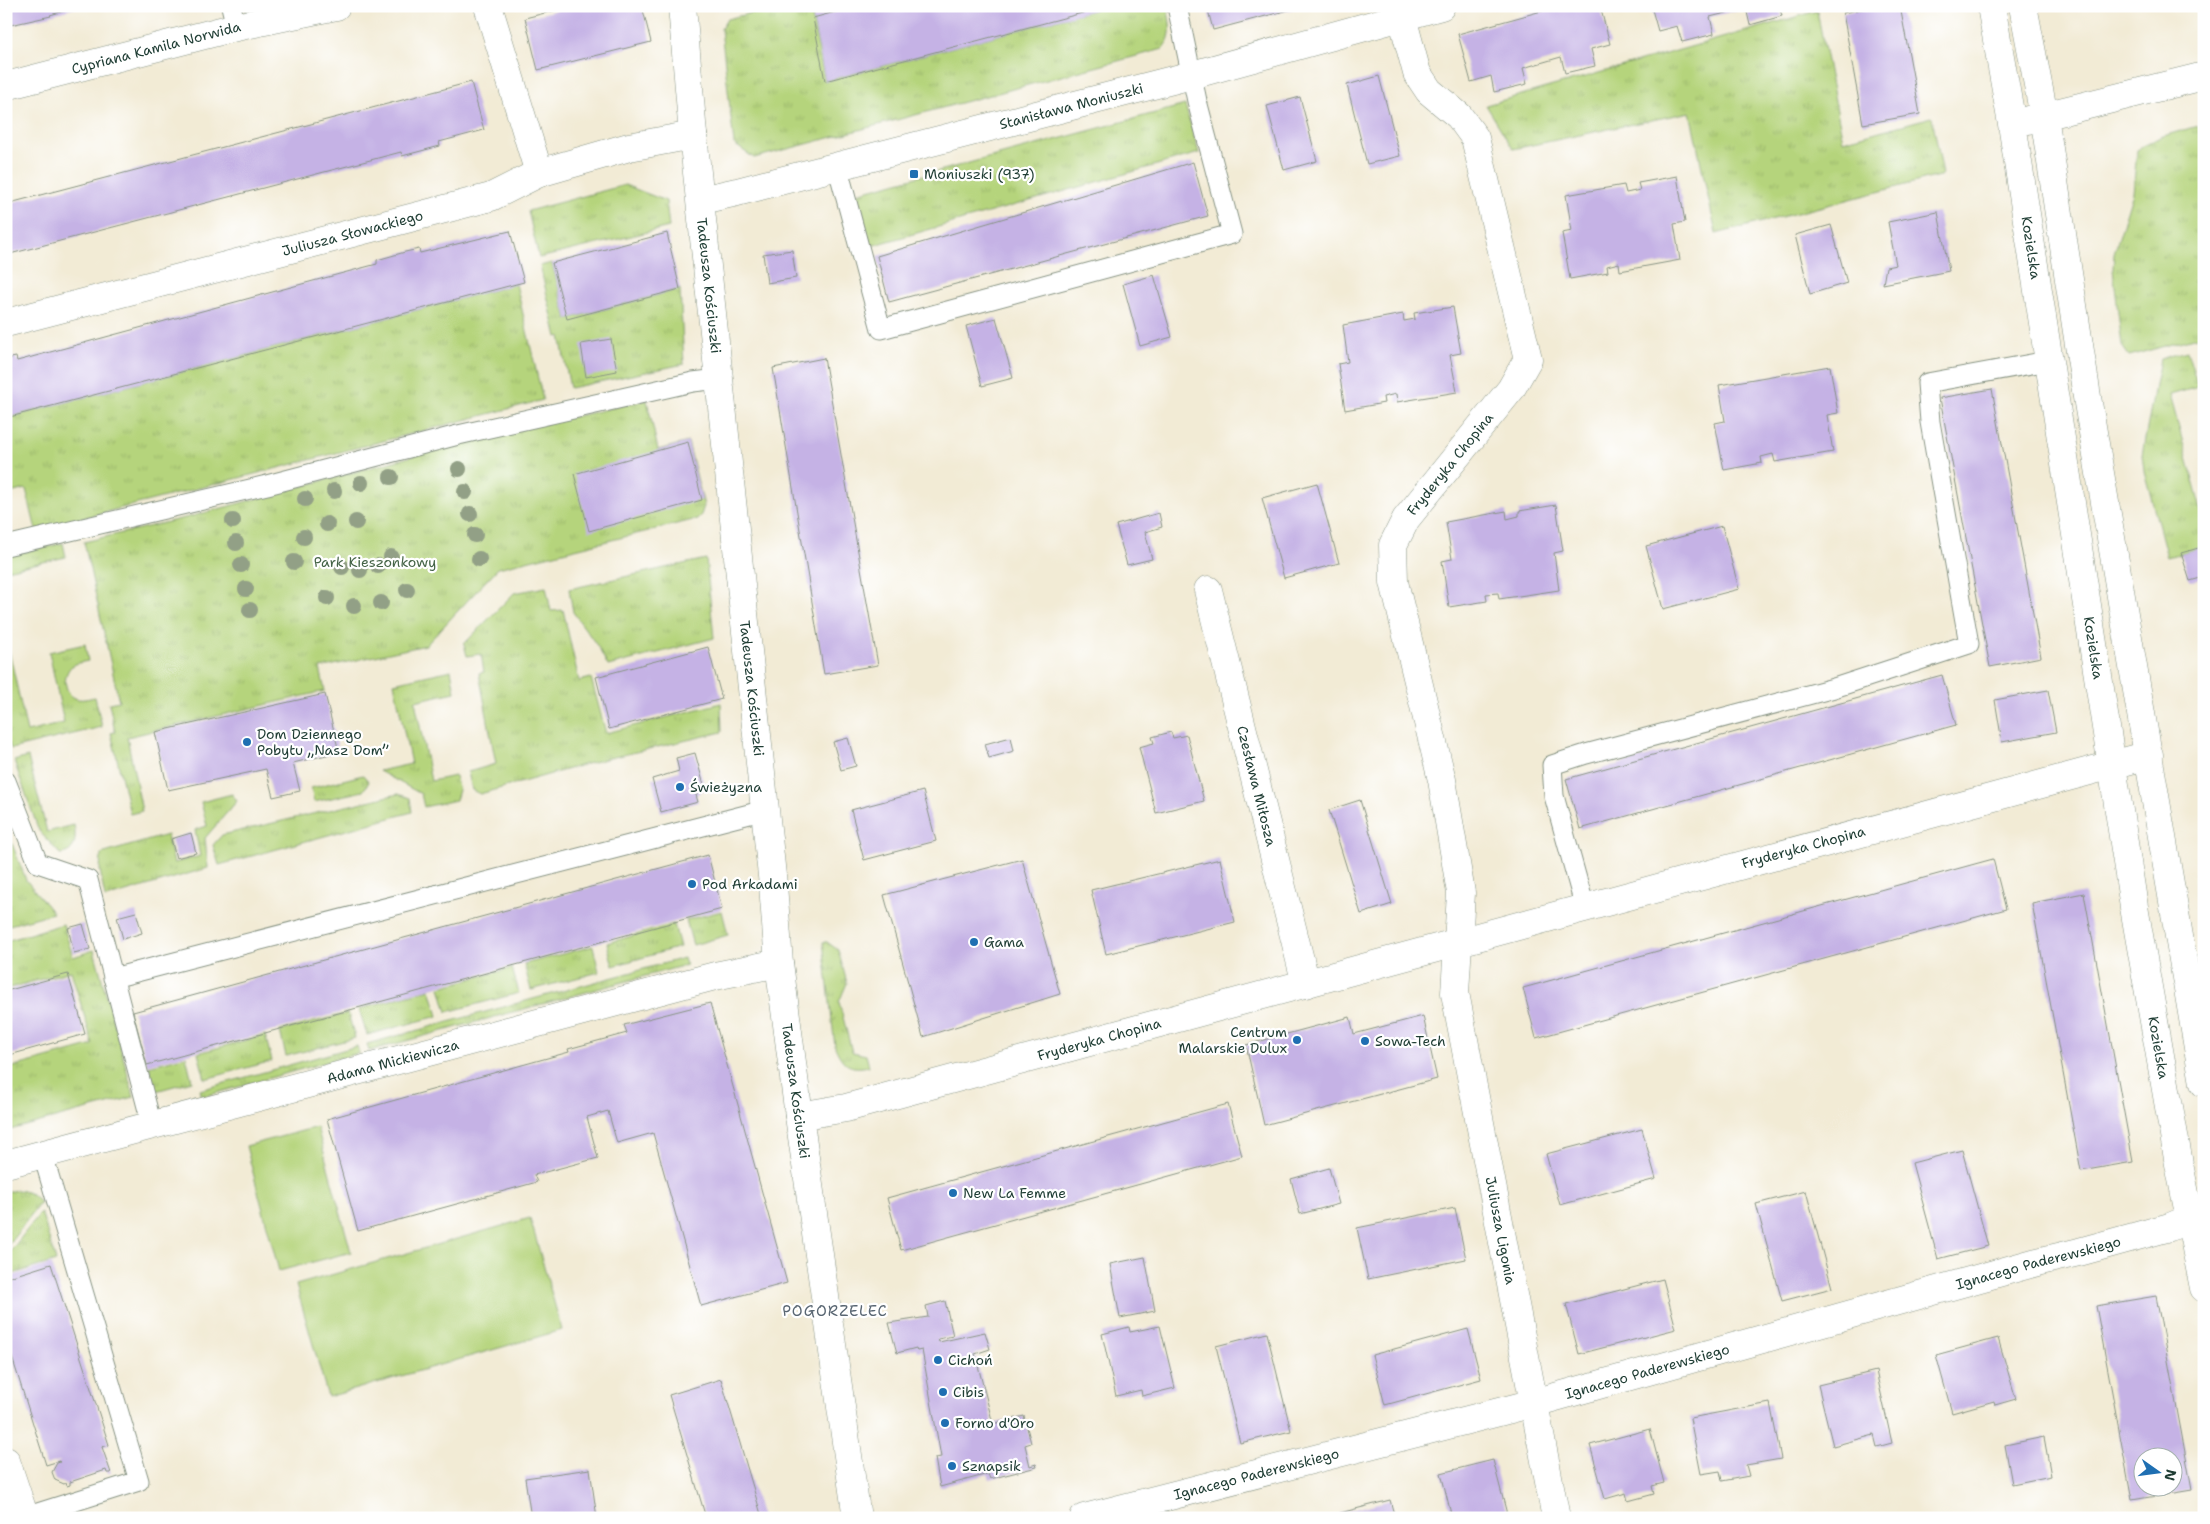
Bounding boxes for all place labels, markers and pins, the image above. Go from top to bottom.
place label: Moniuszki (937) [924,165,1034,183]
marker: Moniuszki (937) [908,168,920,180]
place label: Dom Dziennego Pobytu „Nasz Dom” [257,725,389,759]
marker: Dom Dziennego Pobytu „Nasz Dom” [241,736,253,748]
place label: Świeżyzna [690,778,762,796]
marker: Świeżyzna [674,781,686,793]
place label: Pod Arkadami [702,875,798,893]
marker: Pod Arkadami [686,878,698,890]
place label: Gama [984,933,1024,951]
marker: Gama [968,936,980,948]
place label: Centrum Malarskie Dulux [1178,1023,1287,1057]
place label: Sowa-Tech [1375,1032,1446,1050]
marker: Centrum Malarskie Dulux [1291,1034,1303,1046]
marker: Sowa-Tech [1359,1035,1371,1047]
place label: New La Femme [963,1184,1066,1202]
marker: New La Femme [947,1187,959,1199]
place label: Cichoń [948,1351,993,1369]
marker: Cichoń [932,1354,944,1366]
place label: Cibis [953,1383,984,1401]
marker: Cibis [937,1386,949,1398]
place label: Forno d'Oro [955,1414,1034,1432]
marker: Forno d'Oro [939,1417,951,1429]
place label: Sznapsik [962,1457,1021,1475]
marker: Sznapsik [946,1460,958,1472]

